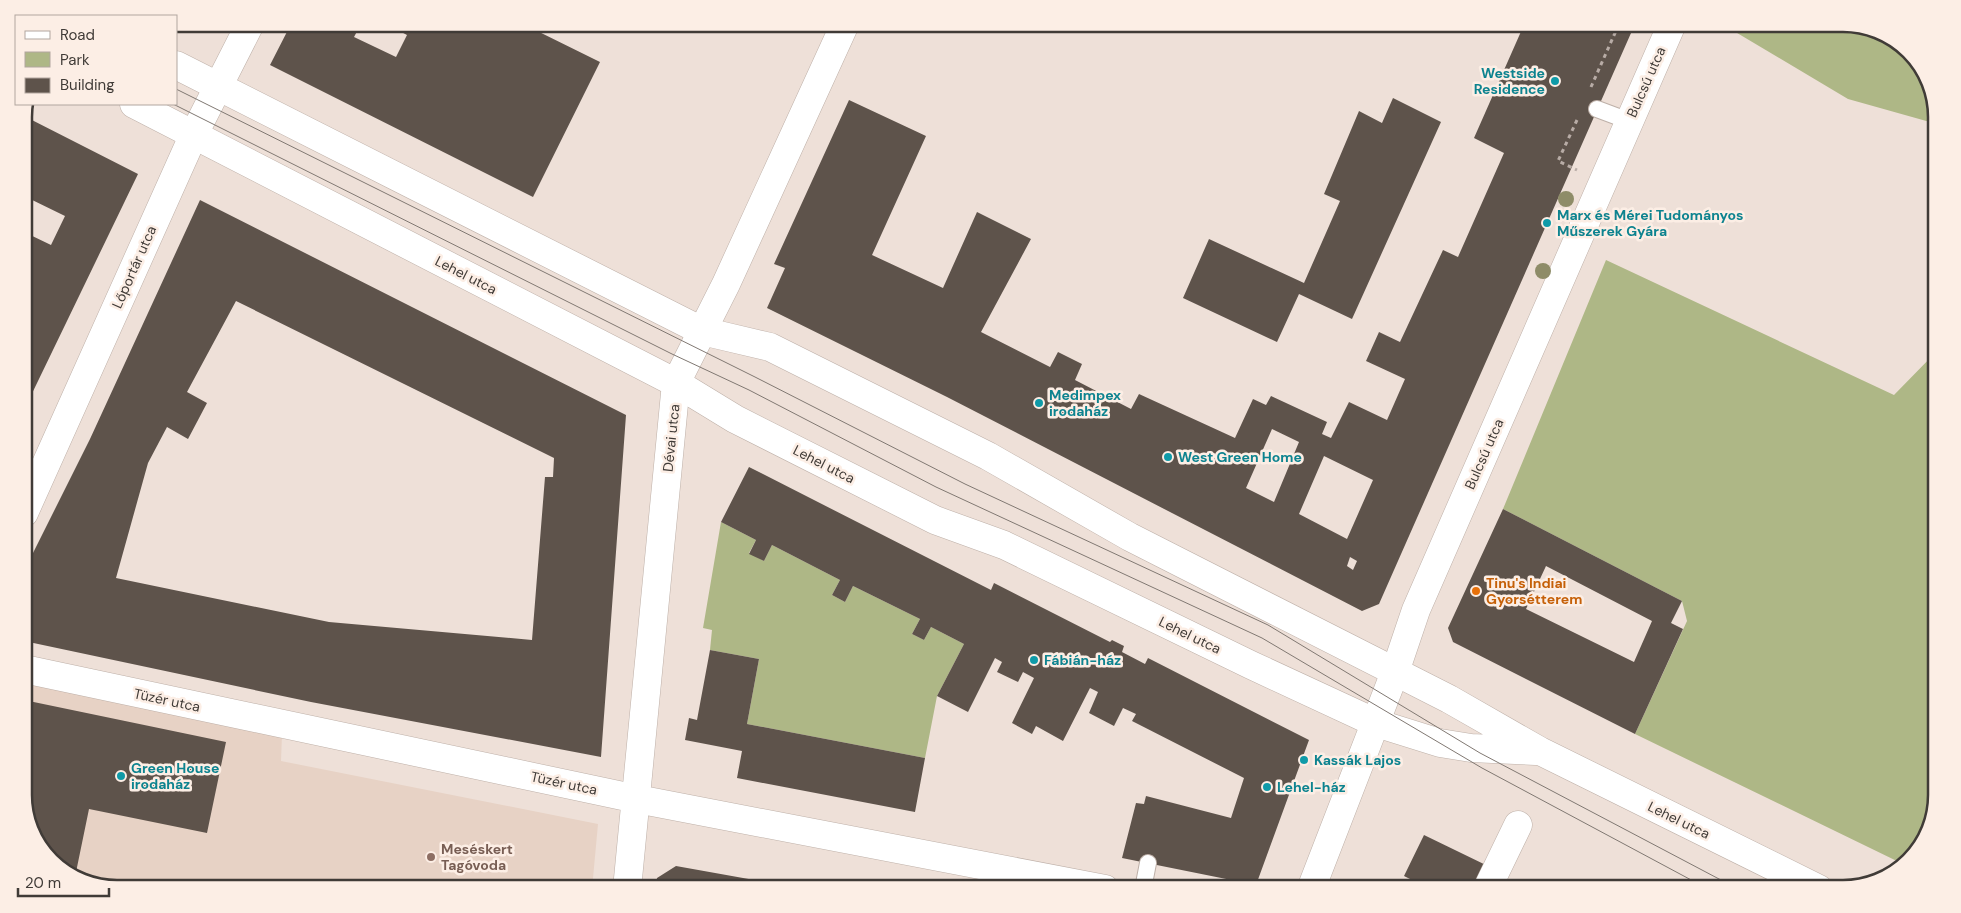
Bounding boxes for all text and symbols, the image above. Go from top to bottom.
legend [15,15,178,105]
text: Road [60,25,95,45]
street label: Bulcsú utca [1622,44,1670,120]
text: Park [60,50,90,70]
place label: Westside Residence [1474,64,1545,98]
text: Building [60,75,115,95]
marker: Westside Residence [1549,75,1561,87]
place label: Marx és Mérei Tudományos Műszerek Gyára [1557,206,1743,240]
marker: Marx és Mérei Tudományos Műszerek Gyára [1541,217,1553,229]
street label: Lőportár utca [108,223,160,311]
street label: Lehel utca [432,252,500,298]
place label: Medimpex irodaház [1049,386,1121,420]
marker: Medimpex irodaház [1033,397,1045,409]
street label: Dévai utca [658,403,684,473]
street label: Bulcsú utca [1460,416,1508,492]
street label: Lehel utca [790,441,858,487]
place label: West Green Home [1178,448,1302,466]
marker: West Green Home [1162,451,1174,463]
place label: Tinu's Indiai Gyorsétterem [1486,574,1582,608]
marker: Tinu's Indiai Gyorsétterem [1470,585,1482,597]
street label: Lehel utca [1156,612,1224,658]
place label: Fábián-ház [1044,651,1121,669]
marker: Fábián-ház [1028,654,1040,666]
street label: Tüzér utca [132,684,202,716]
place label: Kassák Lajos [1314,751,1401,769]
marker: Kassák Lajos [1298,754,1310,766]
place label: Green House irodaház [131,759,219,793]
street label: Tüzér utca [529,767,599,799]
marker: Green House irodaház [115,770,127,782]
place label: Lehel-ház [1277,778,1346,796]
marker: Lehel-ház [1261,781,1273,793]
street label: Lehel utca [1645,797,1713,843]
place label: Meséskert Tagóvoda [441,840,513,874]
marker: Meséskert Tagóvoda [425,851,437,863]
scale bar [18,866,109,898]
text: 20 m [25,873,61,893]

